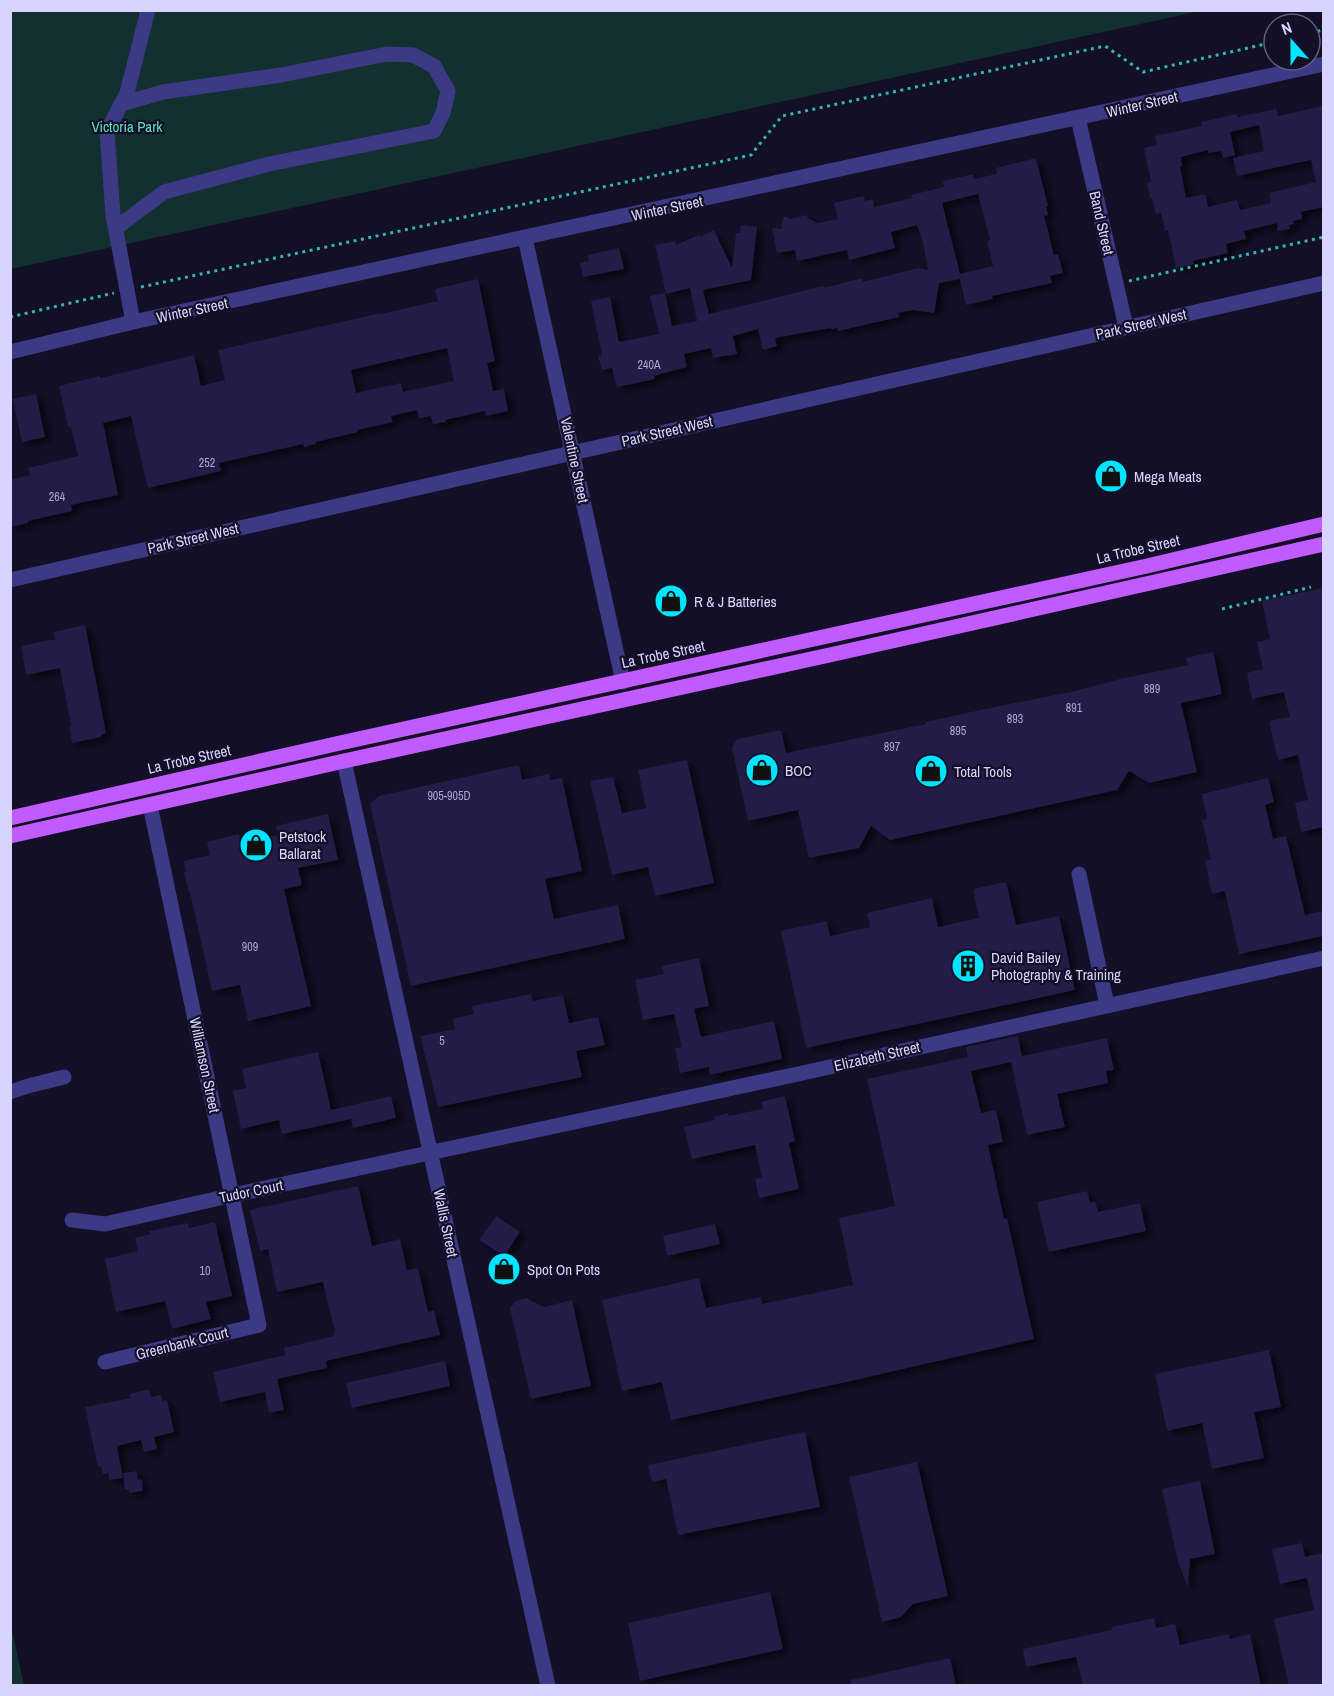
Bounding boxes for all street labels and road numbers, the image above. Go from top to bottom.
street label: Winter Street [1104,85,1180,122]
street label: Band Street [1084,189,1120,258]
street label: Winter Street [629,190,705,226]
street label: Winter Street [154,292,230,328]
street label: Park Street West [1093,303,1189,345]
street label: Park Street West [619,410,715,452]
street label: Valentine Street [556,415,594,505]
street label: Park Street West [145,517,241,559]
street label: La Trobe Street [1094,529,1182,569]
street label: La Trobe Street [619,635,707,673]
street label: La Trobe Street [145,739,233,779]
street label: Williamson Street [185,1015,225,1115]
street label: Elizabeth Street [832,1036,923,1076]
street label: Tudor Court [217,1174,285,1208]
street label: Wallis Street [429,1187,464,1260]
street label: Greenbank Court [134,1321,231,1365]

